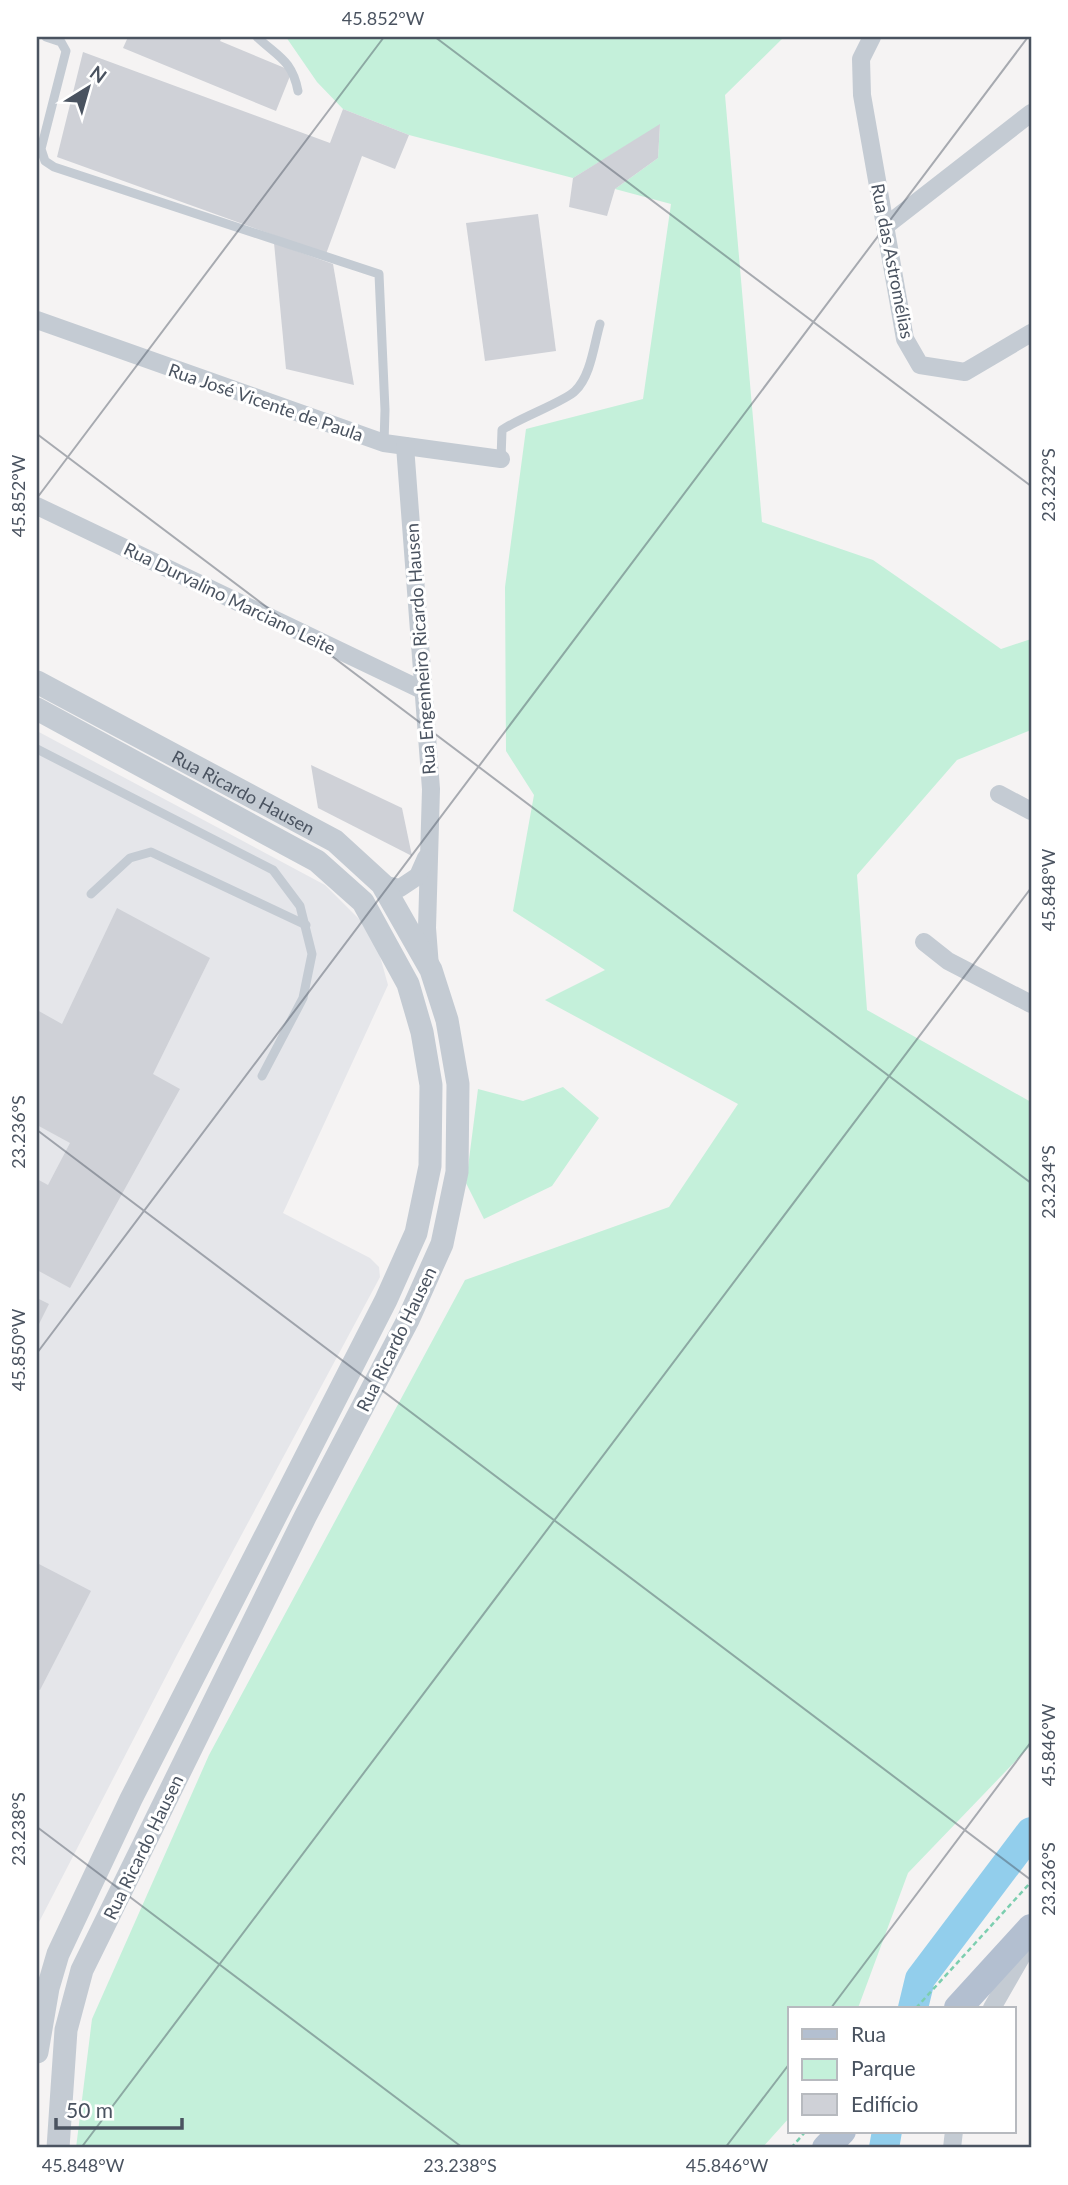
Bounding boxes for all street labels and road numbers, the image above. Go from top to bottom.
street label: Rua das Astromélias [867,181,919,341]
street label: Rua José Vicente de Paula [166,358,366,446]
street label: Rua Engenheiro Ricardo Hausen [400,522,440,776]
street label: Rua Durvalino Marciano Leite [121,537,339,659]
street label: Rua Ricardo Hausen [168,745,319,839]
street label: Rua Ricardo Hausen [351,1263,441,1415]
street label: Rua Ricardo Hausen [98,1771,188,1923]

